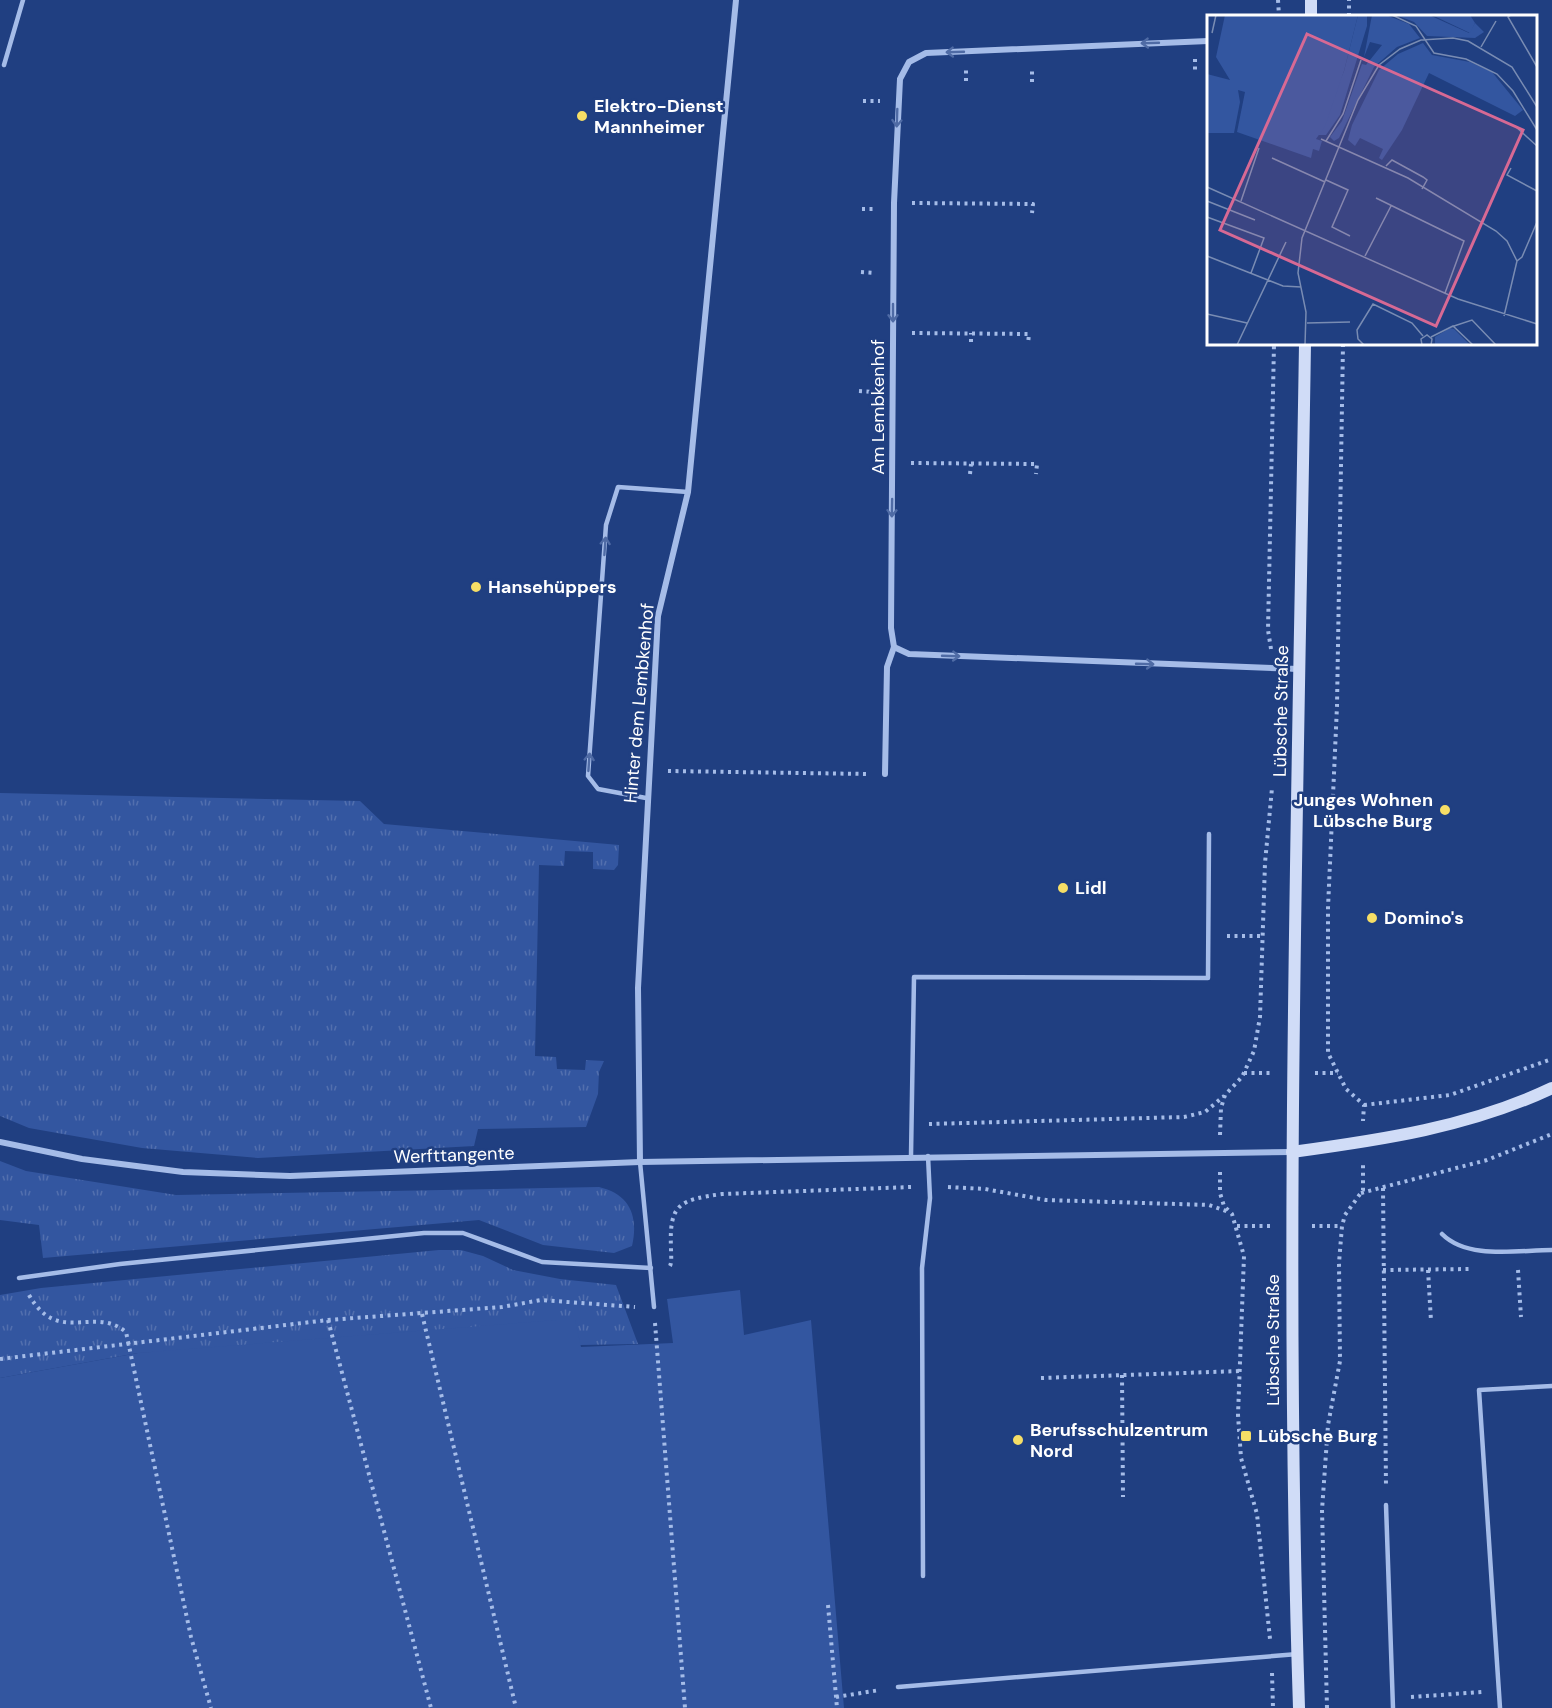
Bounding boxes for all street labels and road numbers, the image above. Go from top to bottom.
street label: Am Lembkenhof [866,339,890,475]
street label: Hinter dem Lembkenhof [618,602,660,804]
street label: Lübsche Straße [1268,645,1294,777]
street label: Werfttangente [393,1141,515,1169]
street label: Lübsche Straße [1261,1274,1285,1406]

